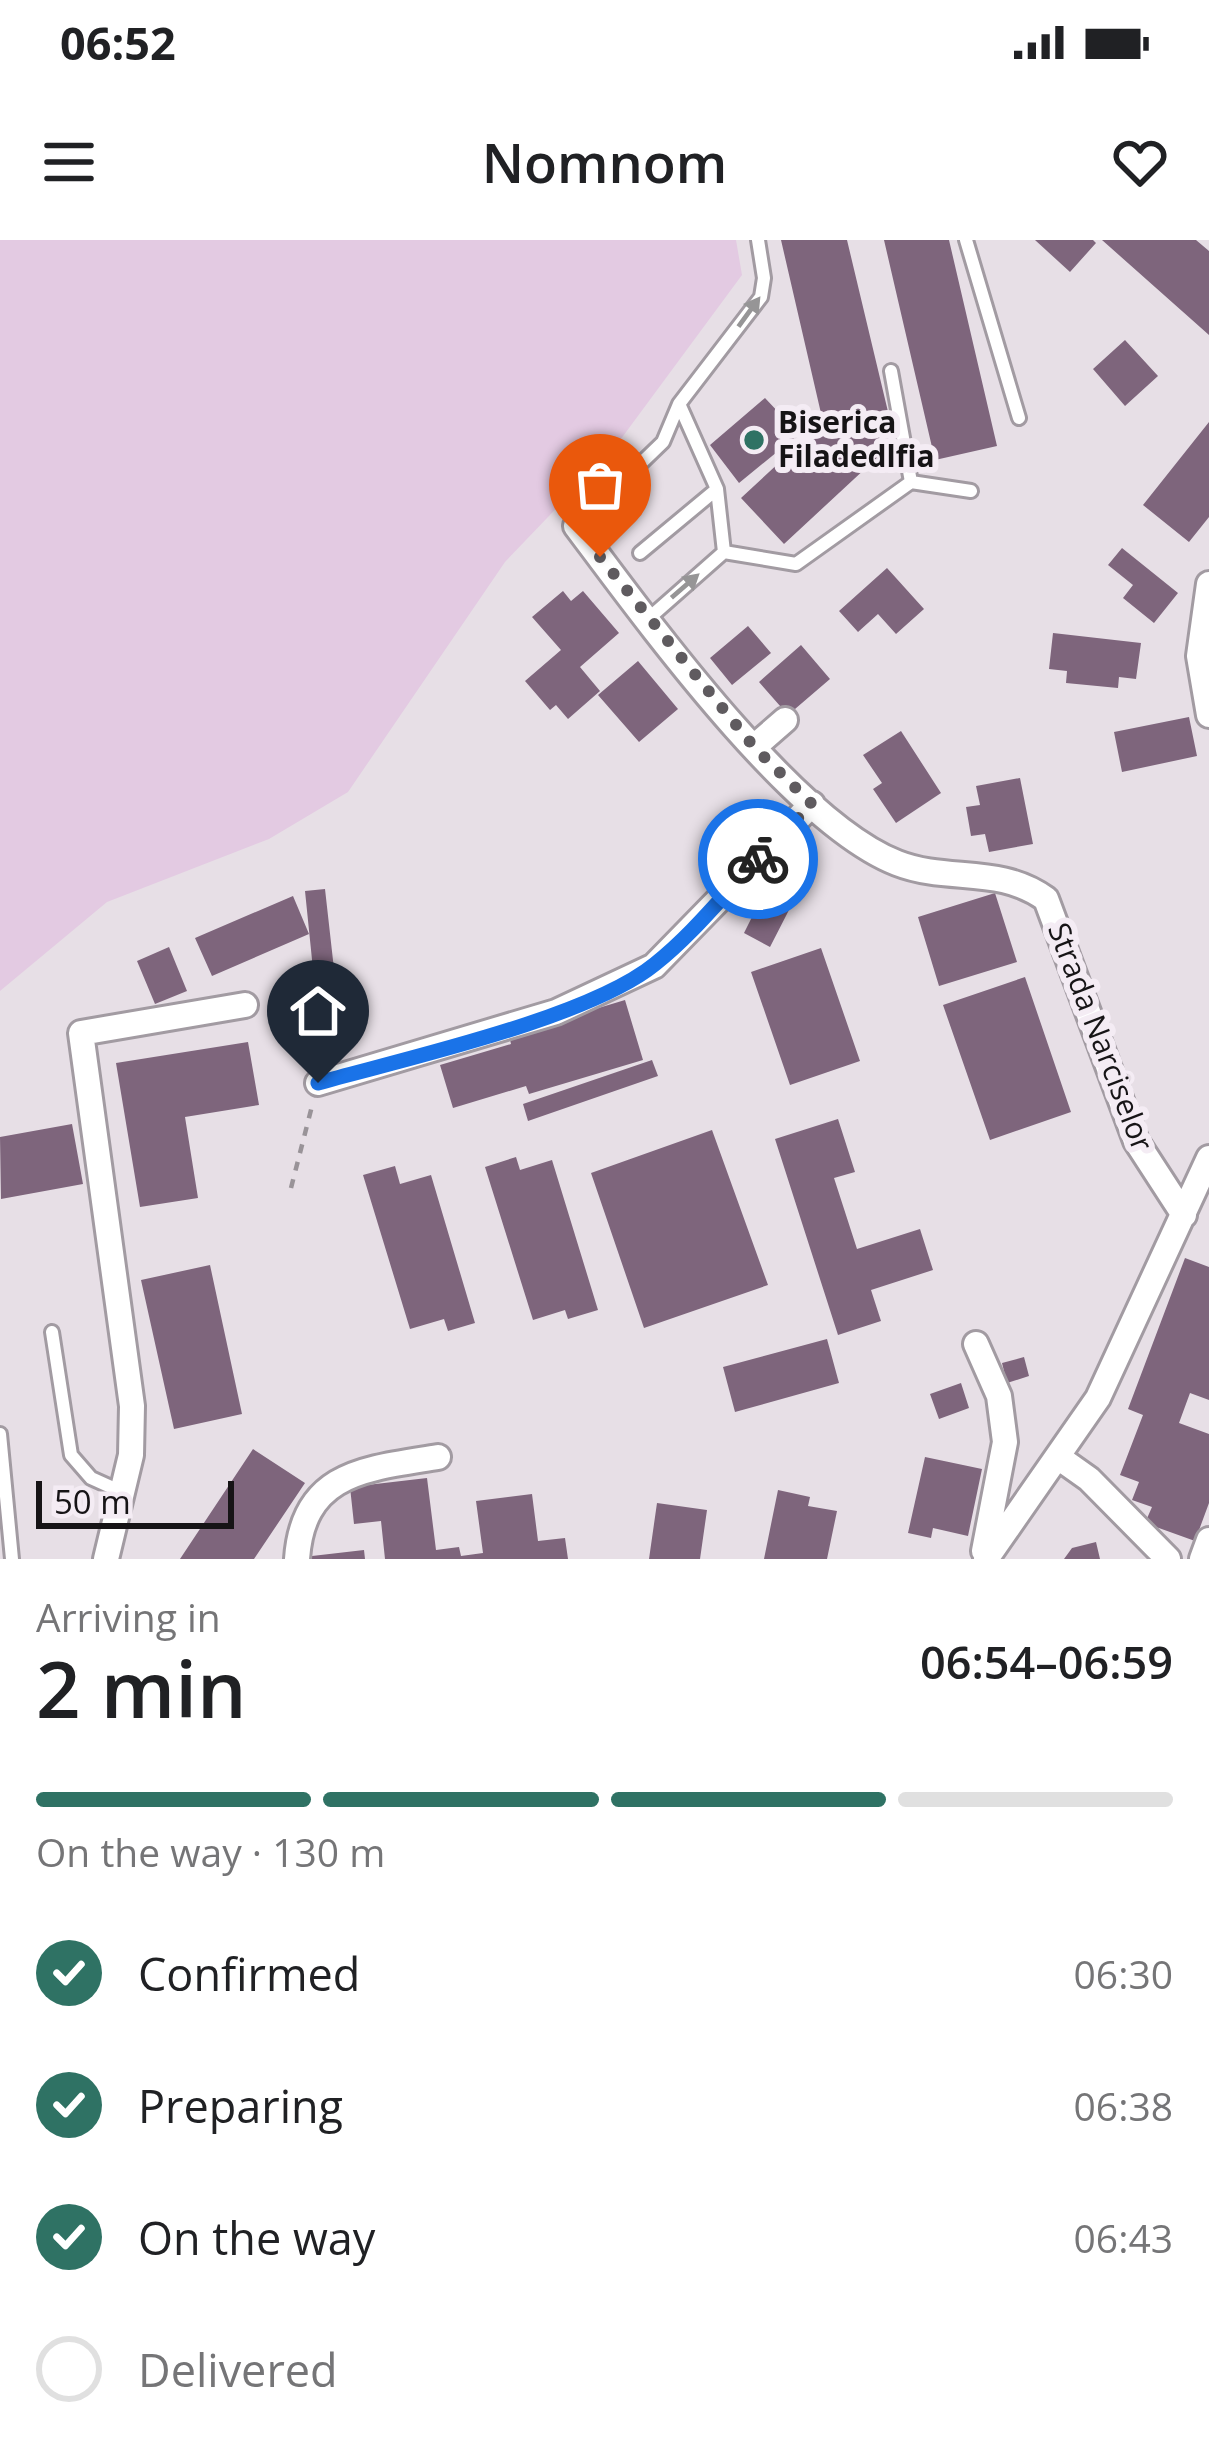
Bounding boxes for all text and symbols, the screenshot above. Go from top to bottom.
text: 06:52 [60,12,176,73]
text: Nomnom [482,125,727,199]
icon: menu [36,129,102,195]
icon: heart [1107,129,1173,195]
one-way arrow [736,296,760,328]
place label: Biserica Filadedlfia [778,401,935,476]
marker: Biserica Filadedlfia [741,427,767,453]
pin [549,434,651,557]
icon: bag [567,452,633,518]
one-way arrow [670,573,700,600]
courier [698,799,818,919]
icon: bike [725,826,791,892]
street label: Strada Narciselor [1039,916,1164,1156]
pin [267,960,369,1083]
icon: home [285,978,351,1044]
scale bar [36,1475,234,1528]
text: 50 m [54,1479,131,1524]
text: Arriving in [36,1590,221,1643]
text: 06:54–06:59 [920,1631,1173,1692]
text: 2 min [36,1635,247,1741]
text: On the way · 130 m [36,1825,385,1878]
icon: check [36,1940,102,2006]
text: Confirmed [138,1943,360,2004]
text: 06:30 [1074,1947,1173,2000]
icon: check [36,2072,102,2138]
text: Preparing [138,2075,343,2136]
text: 06:38 [1074,2079,1173,2132]
icon: check [36,2204,102,2270]
text: On the way [138,2207,375,2268]
text: 06:43 [1074,2211,1173,2264]
text: Delivered [138,2339,338,2400]

